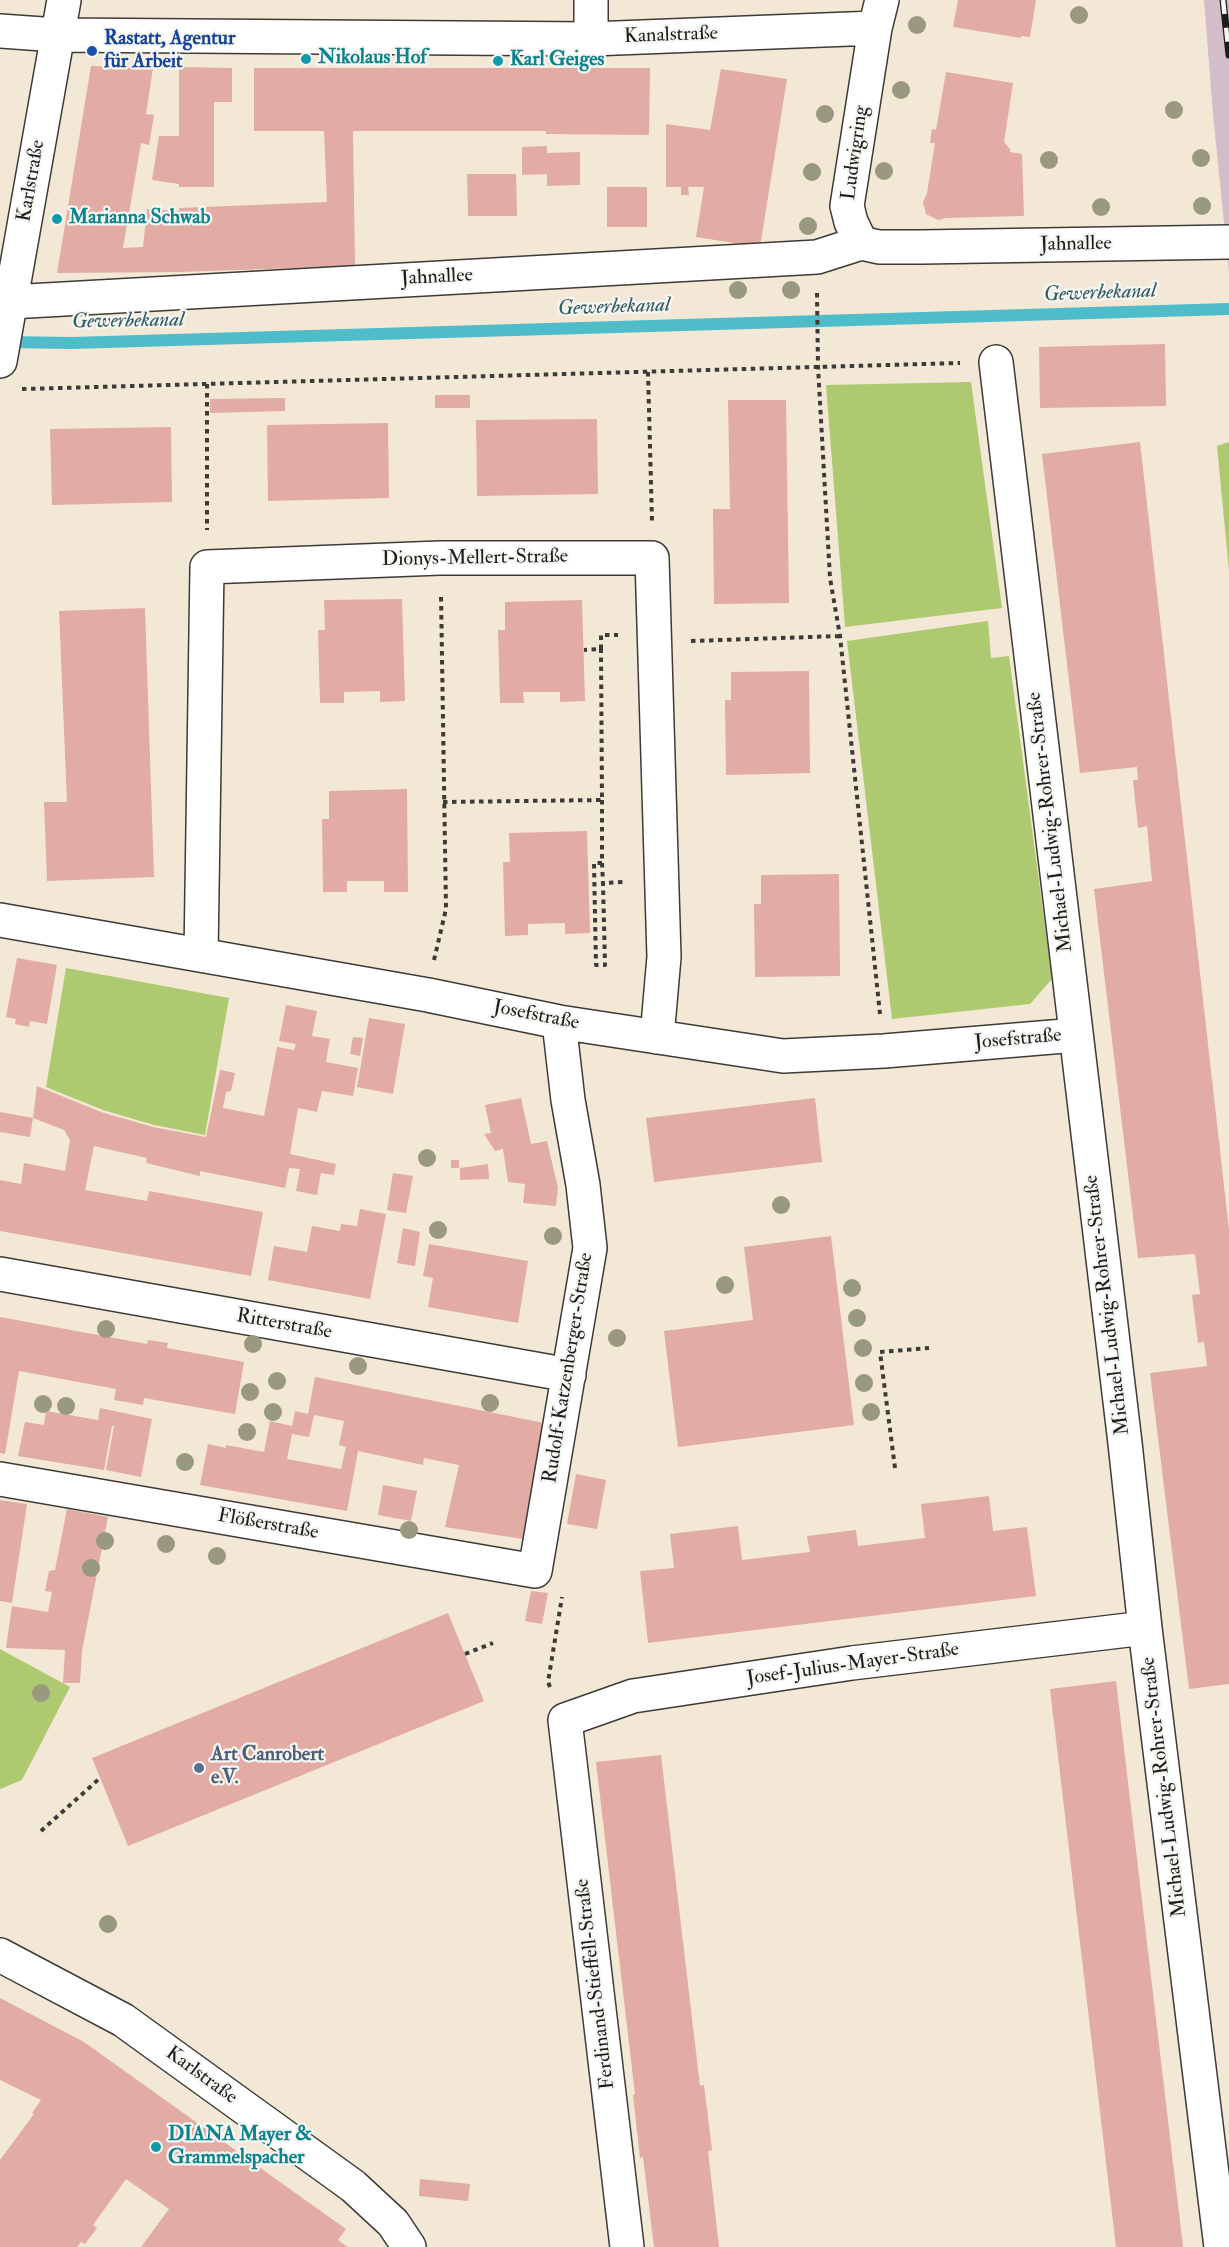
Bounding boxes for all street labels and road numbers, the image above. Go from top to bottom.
street label: Kanalstraße [624,22,718,50]
street label: Ludwigring [838,104,874,202]
street label: Karlstraße [13,138,51,224]
street label: Jahnallee [1040,232,1112,258]
street label: Jahnallee [401,264,473,292]
street label: Dionys-Mellert-Straße [382,545,568,573]
street label: Michael-Ludwig-Rohrer-Straße [1023,690,1079,954]
street label: Josefstraße [491,996,581,1036]
street label: Josefstraße [974,1024,1062,1056]
street label: Michael-Ludwig-Rohrer-Straße [1080,1173,1136,1437]
street label: Rudolf-Katzenberger-Straße [539,1251,599,1485]
street label: Ritterstraße [234,1305,334,1345]
street label: Flößerstraße [216,1504,320,1546]
street label: Josef-Julius-Mayer-Straße [745,1638,961,1692]
street label: Michael-Ludwig-Rohrer-Straße [1137,1655,1193,1919]
street label: Ferdinand-Stieffell-Straße [571,1877,621,2091]
street label: Karlstraße [160,2042,242,2110]

